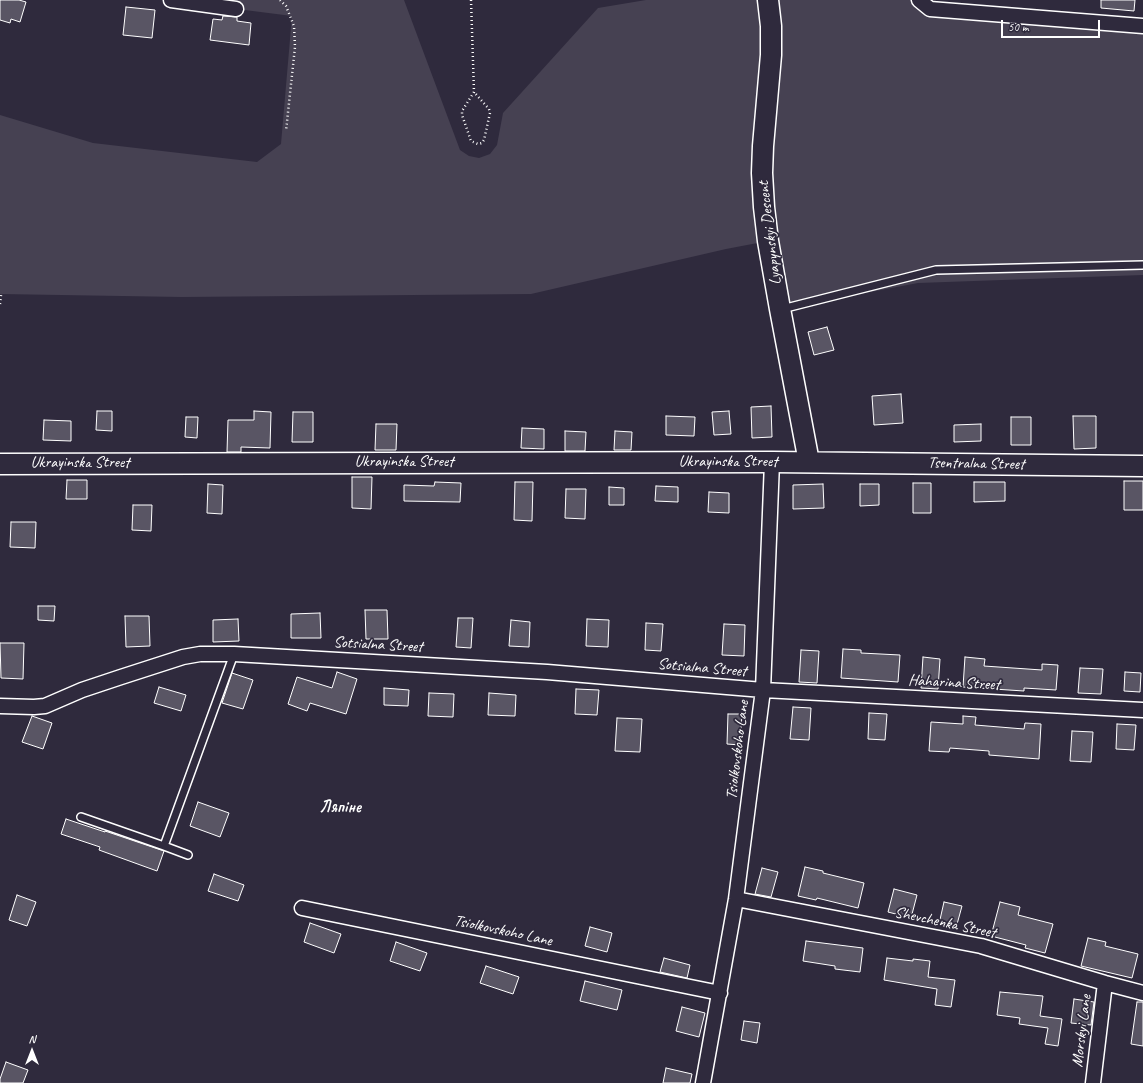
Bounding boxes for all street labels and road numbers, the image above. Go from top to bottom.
street label: Lyapynskyi Descent [754,180,786,286]
street label: Ukrayinska Street [355,452,453,472]
street label: Ukrayinska Street [679,452,777,472]
street label: Ukrayinska Street [31,453,129,473]
street label: Tsentralna Street [928,454,1024,474]
street label: Sotsialna Street [333,633,423,657]
street label: Sotsialna Street [657,655,747,681]
street label: Haharina Street [908,671,1000,695]
street label: Tsiolkovskoho Lane [722,699,754,801]
street label: Shevchenka Street [893,903,997,943]
street label: Tsiolkovskoho Lane [452,911,554,951]
street label: Morskyi Lane [1068,994,1096,1068]

